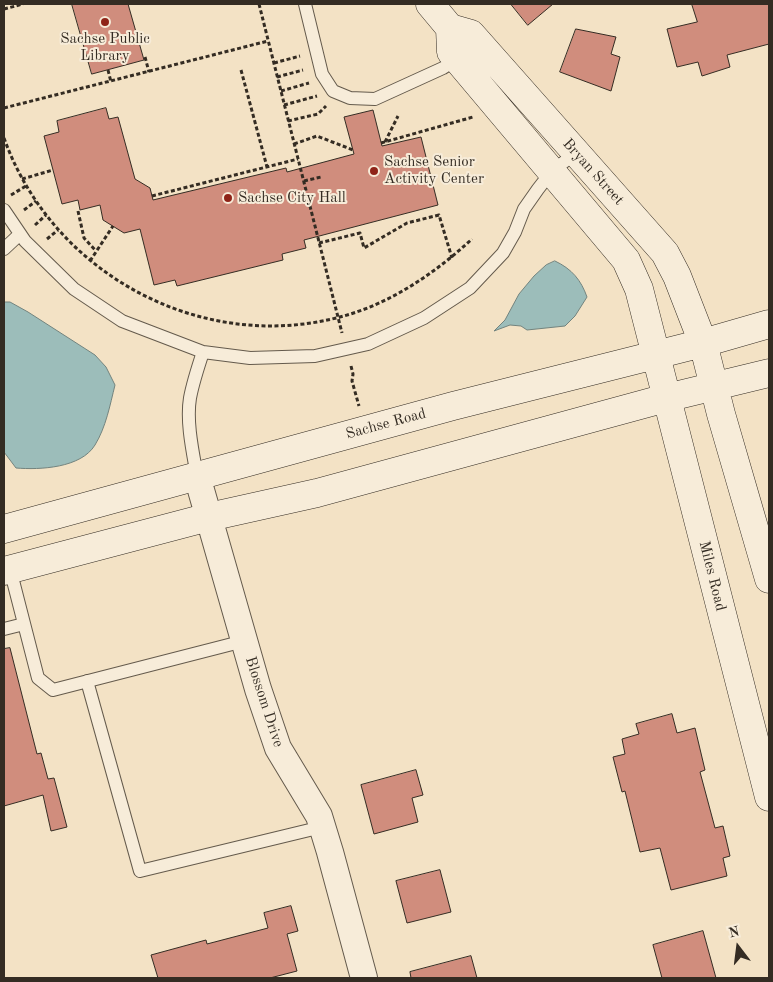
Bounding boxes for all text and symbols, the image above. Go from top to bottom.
marker: Sachse Public Library [99,16,111,28]
place label: Sachse Public Library [60,30,150,65]
street label: Bryan Street [558,135,628,209]
place label: Sachse Senior Activity Center [384,153,484,188]
marker: Sachse Senior Activity Center [368,165,380,177]
place label: Sachse City Hall [238,189,346,207]
marker: Sachse City Hall [222,192,234,204]
street label: Sachse Road [344,405,428,443]
street label: Miles Road [695,539,729,613]
street label: Blossom Drive [241,654,287,750]
north arrow [713,922,763,972]
text: N [727,924,741,941]

